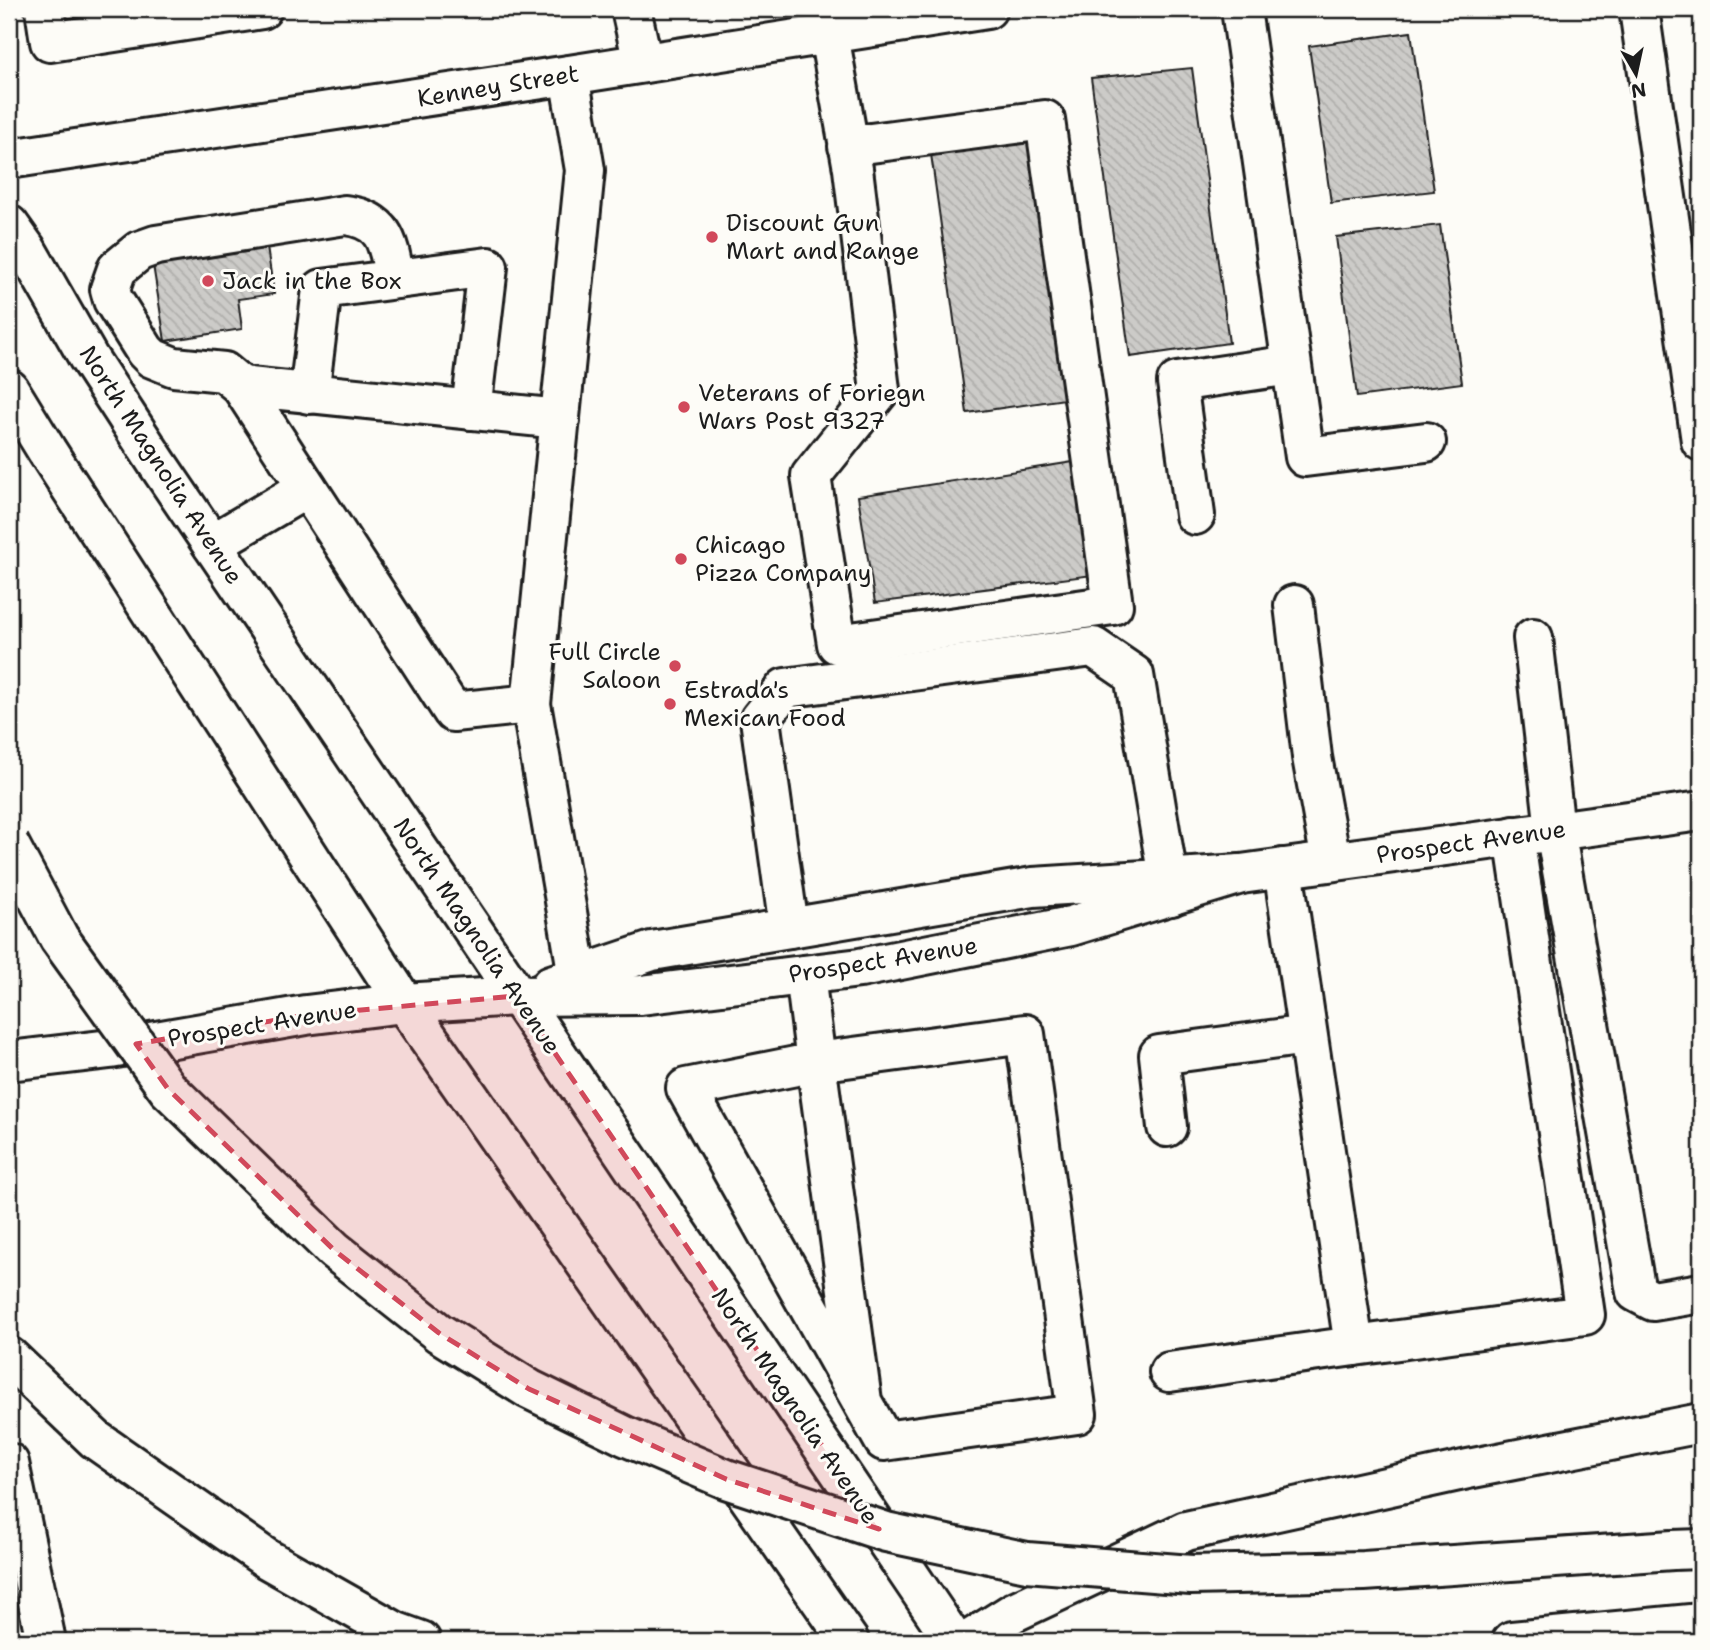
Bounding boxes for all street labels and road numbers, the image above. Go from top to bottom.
street label: Kenney Street [415,57,581,115]
street label: North Magnolia Avenue [72,339,250,591]
street label: North Magnolia Avenue [386,811,568,1061]
street label: Prospect Avenue [1374,813,1568,871]
street label: Prospect Avenue [786,929,980,991]
street label: Prospect Avenue [165,993,359,1055]
street label: North Magnolia Avenue [704,1281,886,1531]

